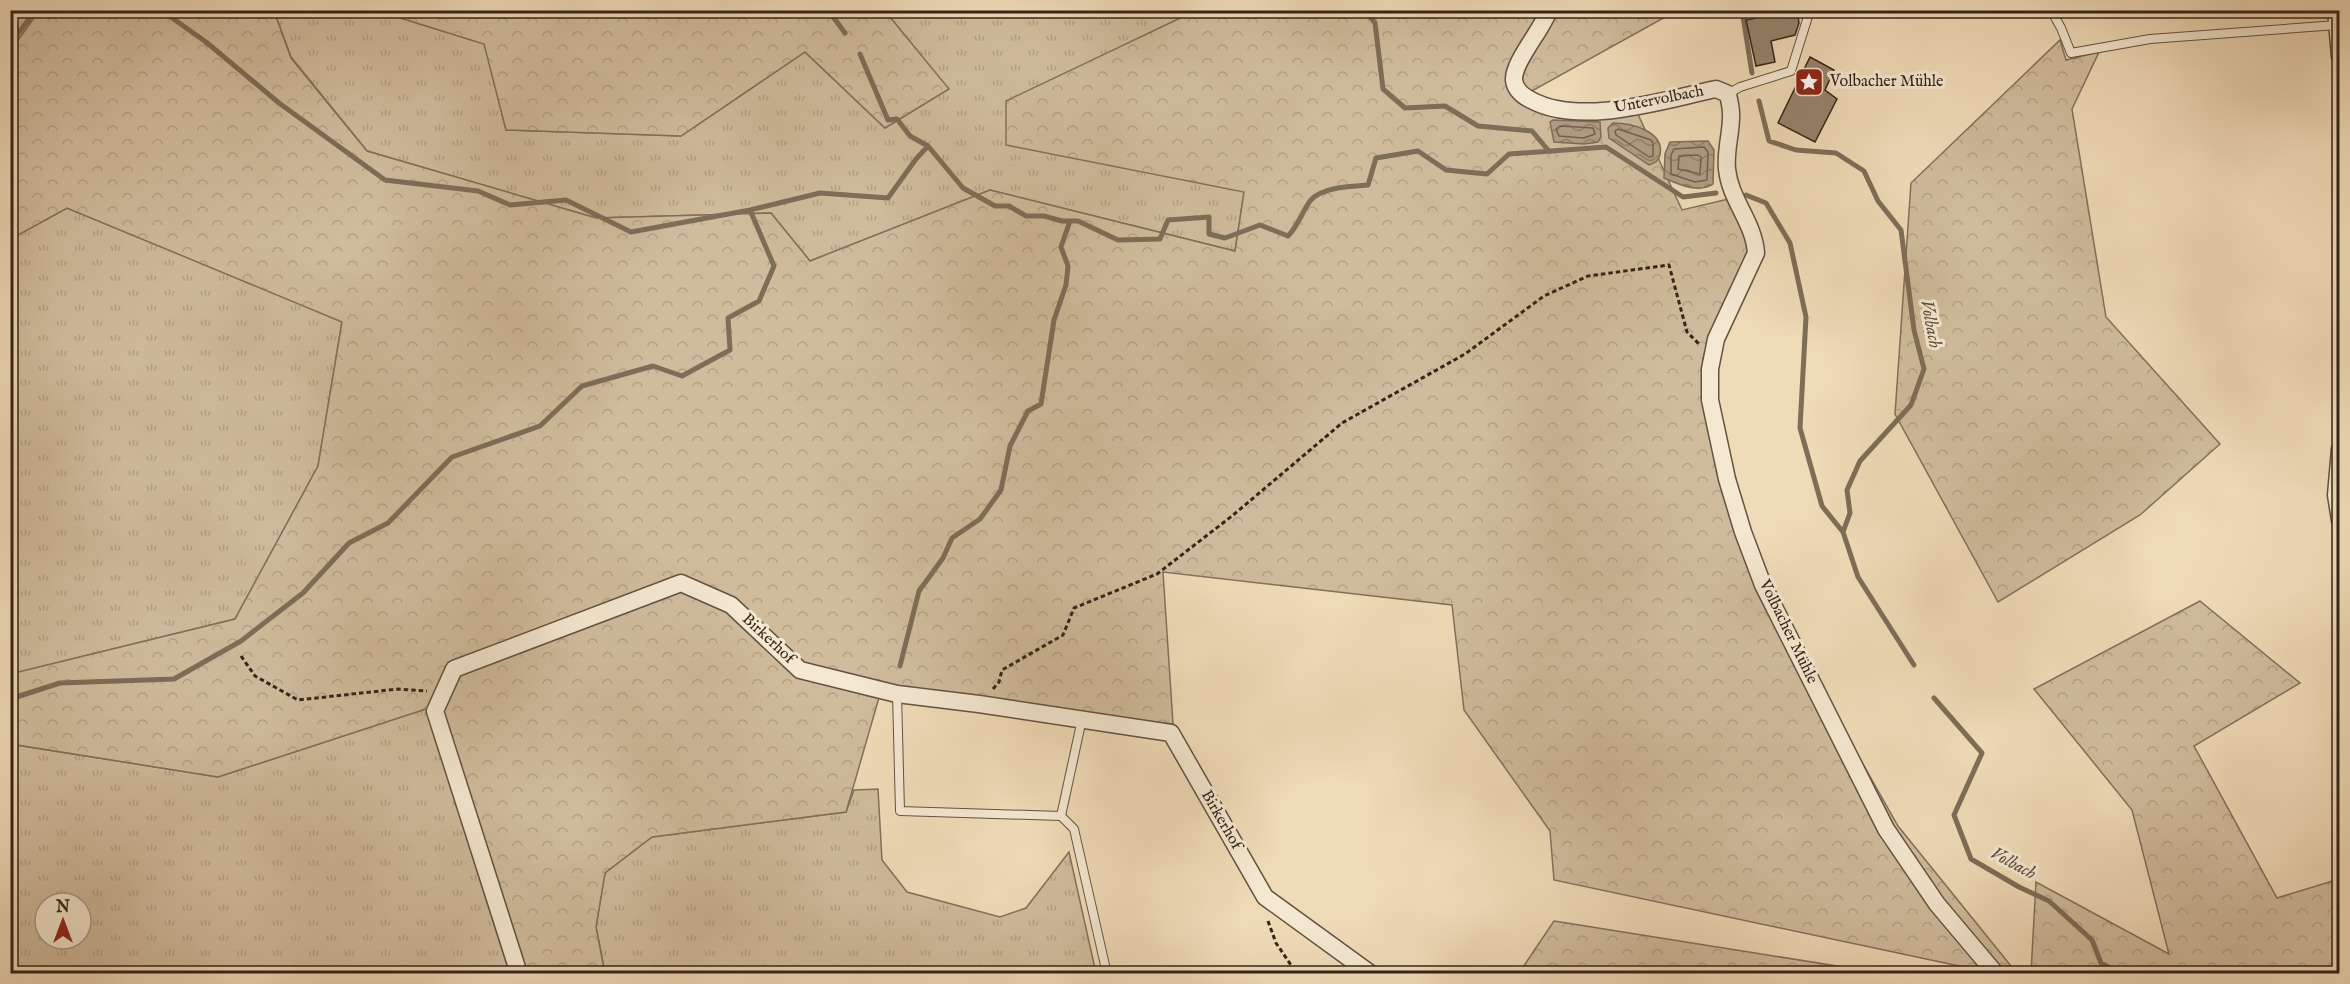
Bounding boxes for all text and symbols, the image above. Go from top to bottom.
place icon: Volbacher Mühle [1793,66,1825,98]
place label: Volbacher Mühle [1829,72,1943,92]
street label: Untervolbach [1612,81,1706,119]
water label: Volbach [1914,298,1946,350]
street label: Volbacher Mühle [1754,576,1822,687]
street label: Birkerhof [737,609,801,671]
street label: Birkerhof [1196,787,1248,856]
water label: Volbach [1986,842,2040,886]
north arrow [33,891,93,951]
text: N [55,898,70,918]

